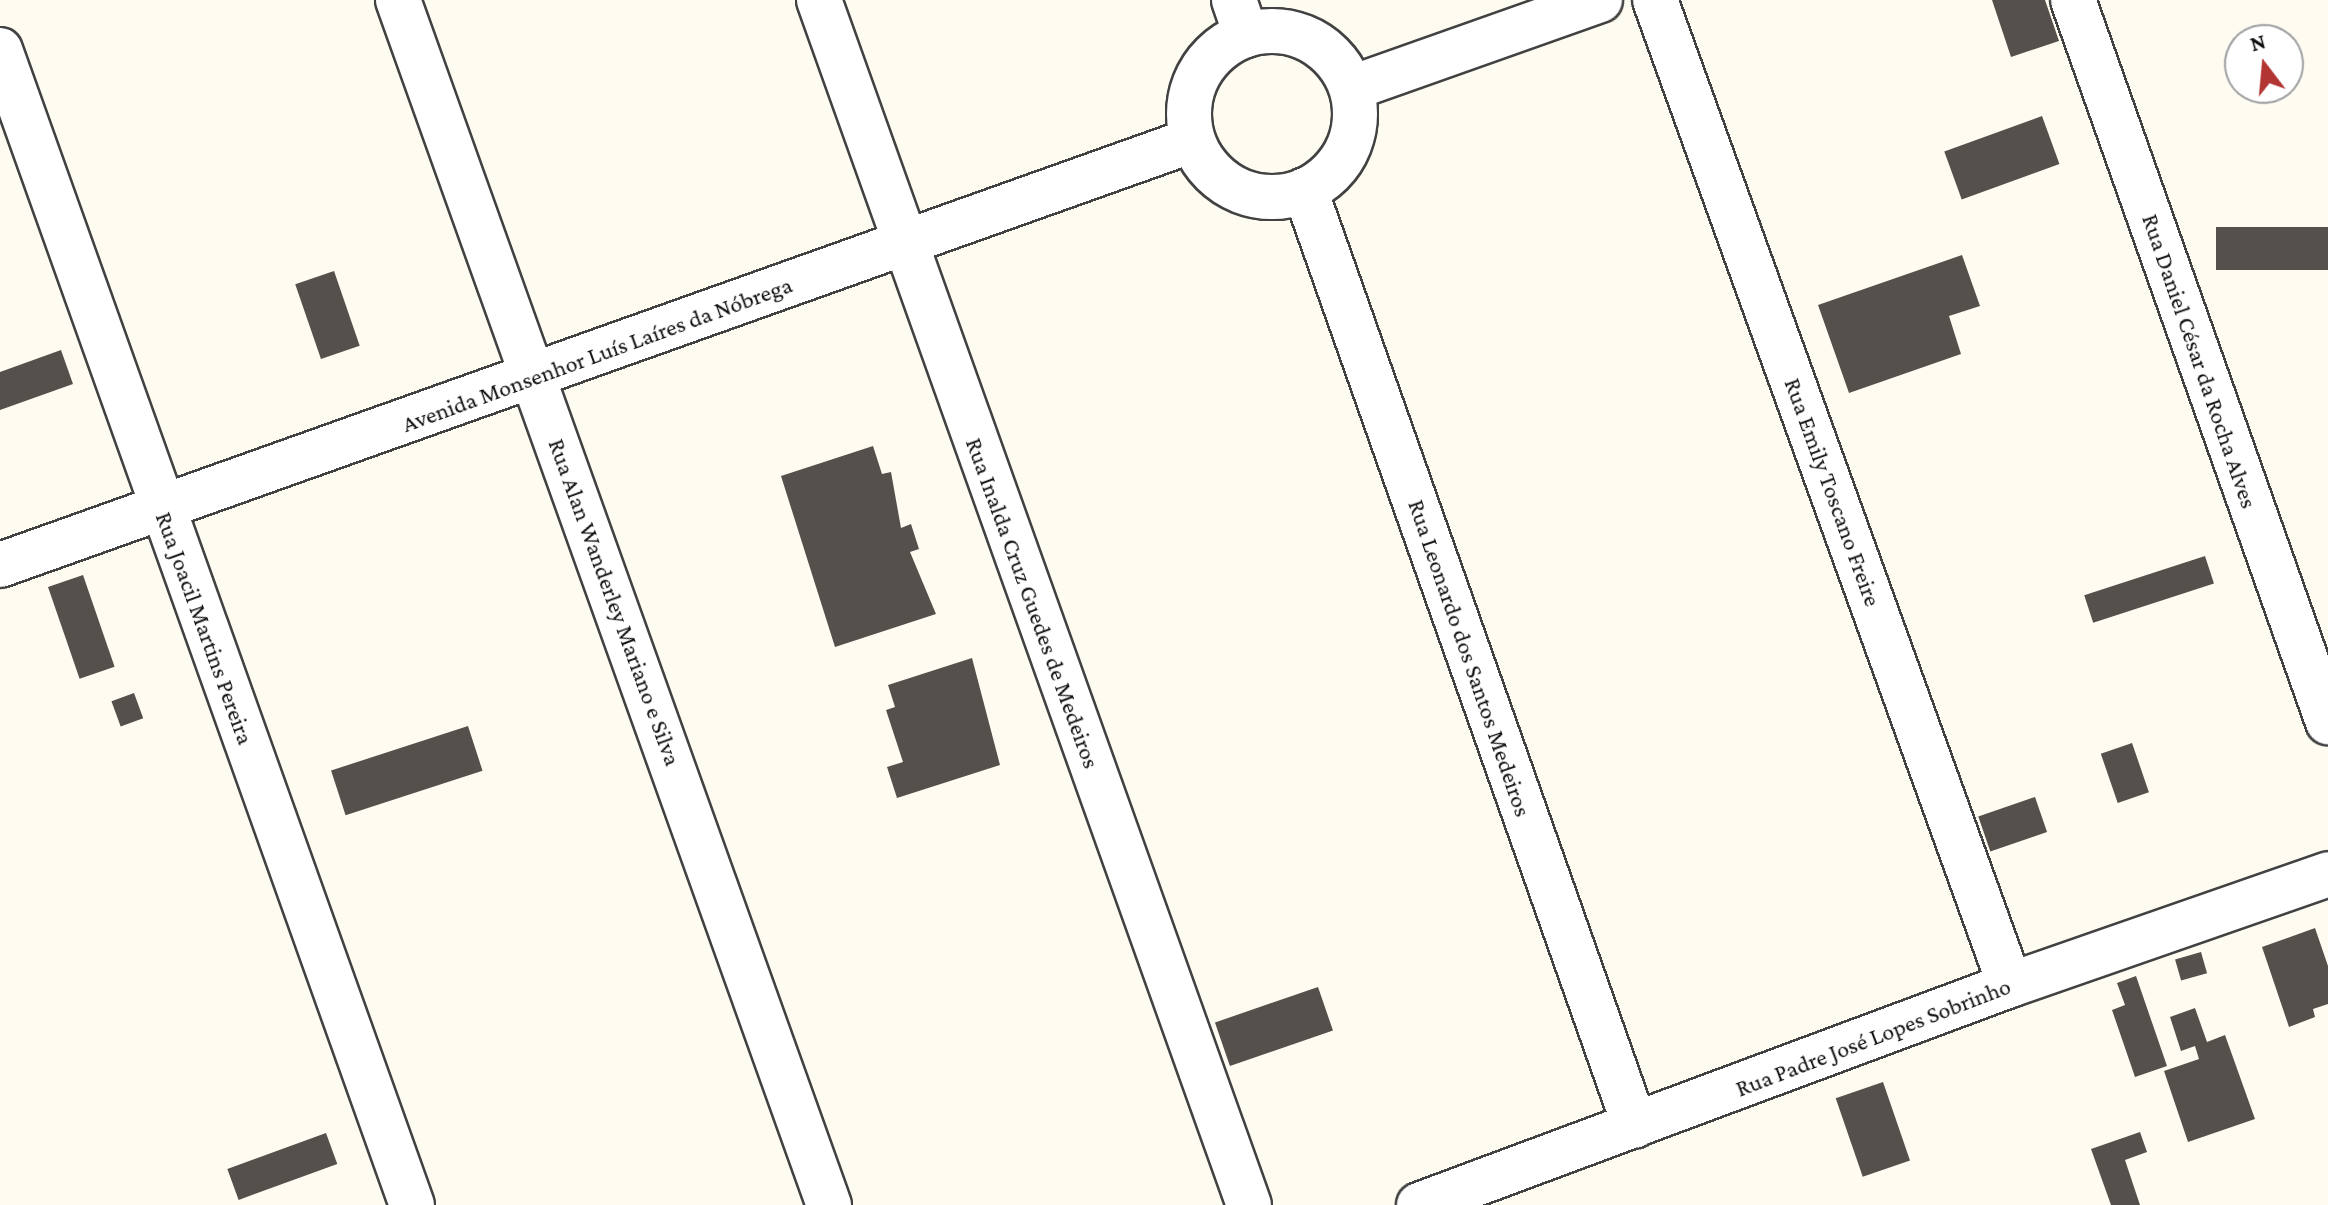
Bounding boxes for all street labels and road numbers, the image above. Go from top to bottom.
street label: Rua Daniel César da Rocha Alves [2136,210,2264,512]
street label: Avenida Monsenhor Luís Laíres da Nóbrega [398,270,796,438]
street label: Rua Emily Toscano Freire [1778,374,1888,610]
street label: Rua Inalda Cruz Guedes de Medeiros [960,434,1106,772]
street label: Rua Alan Wanderley Mariano e Silva [542,435,688,769]
street label: Rua Leonardo dos Santos Medeiros [1402,496,1538,820]
street label: Rua Joacil Martins Pereira [150,508,260,748]
street label: Rua Padre José Lopes Sobrinho [1731,971,2015,1103]

